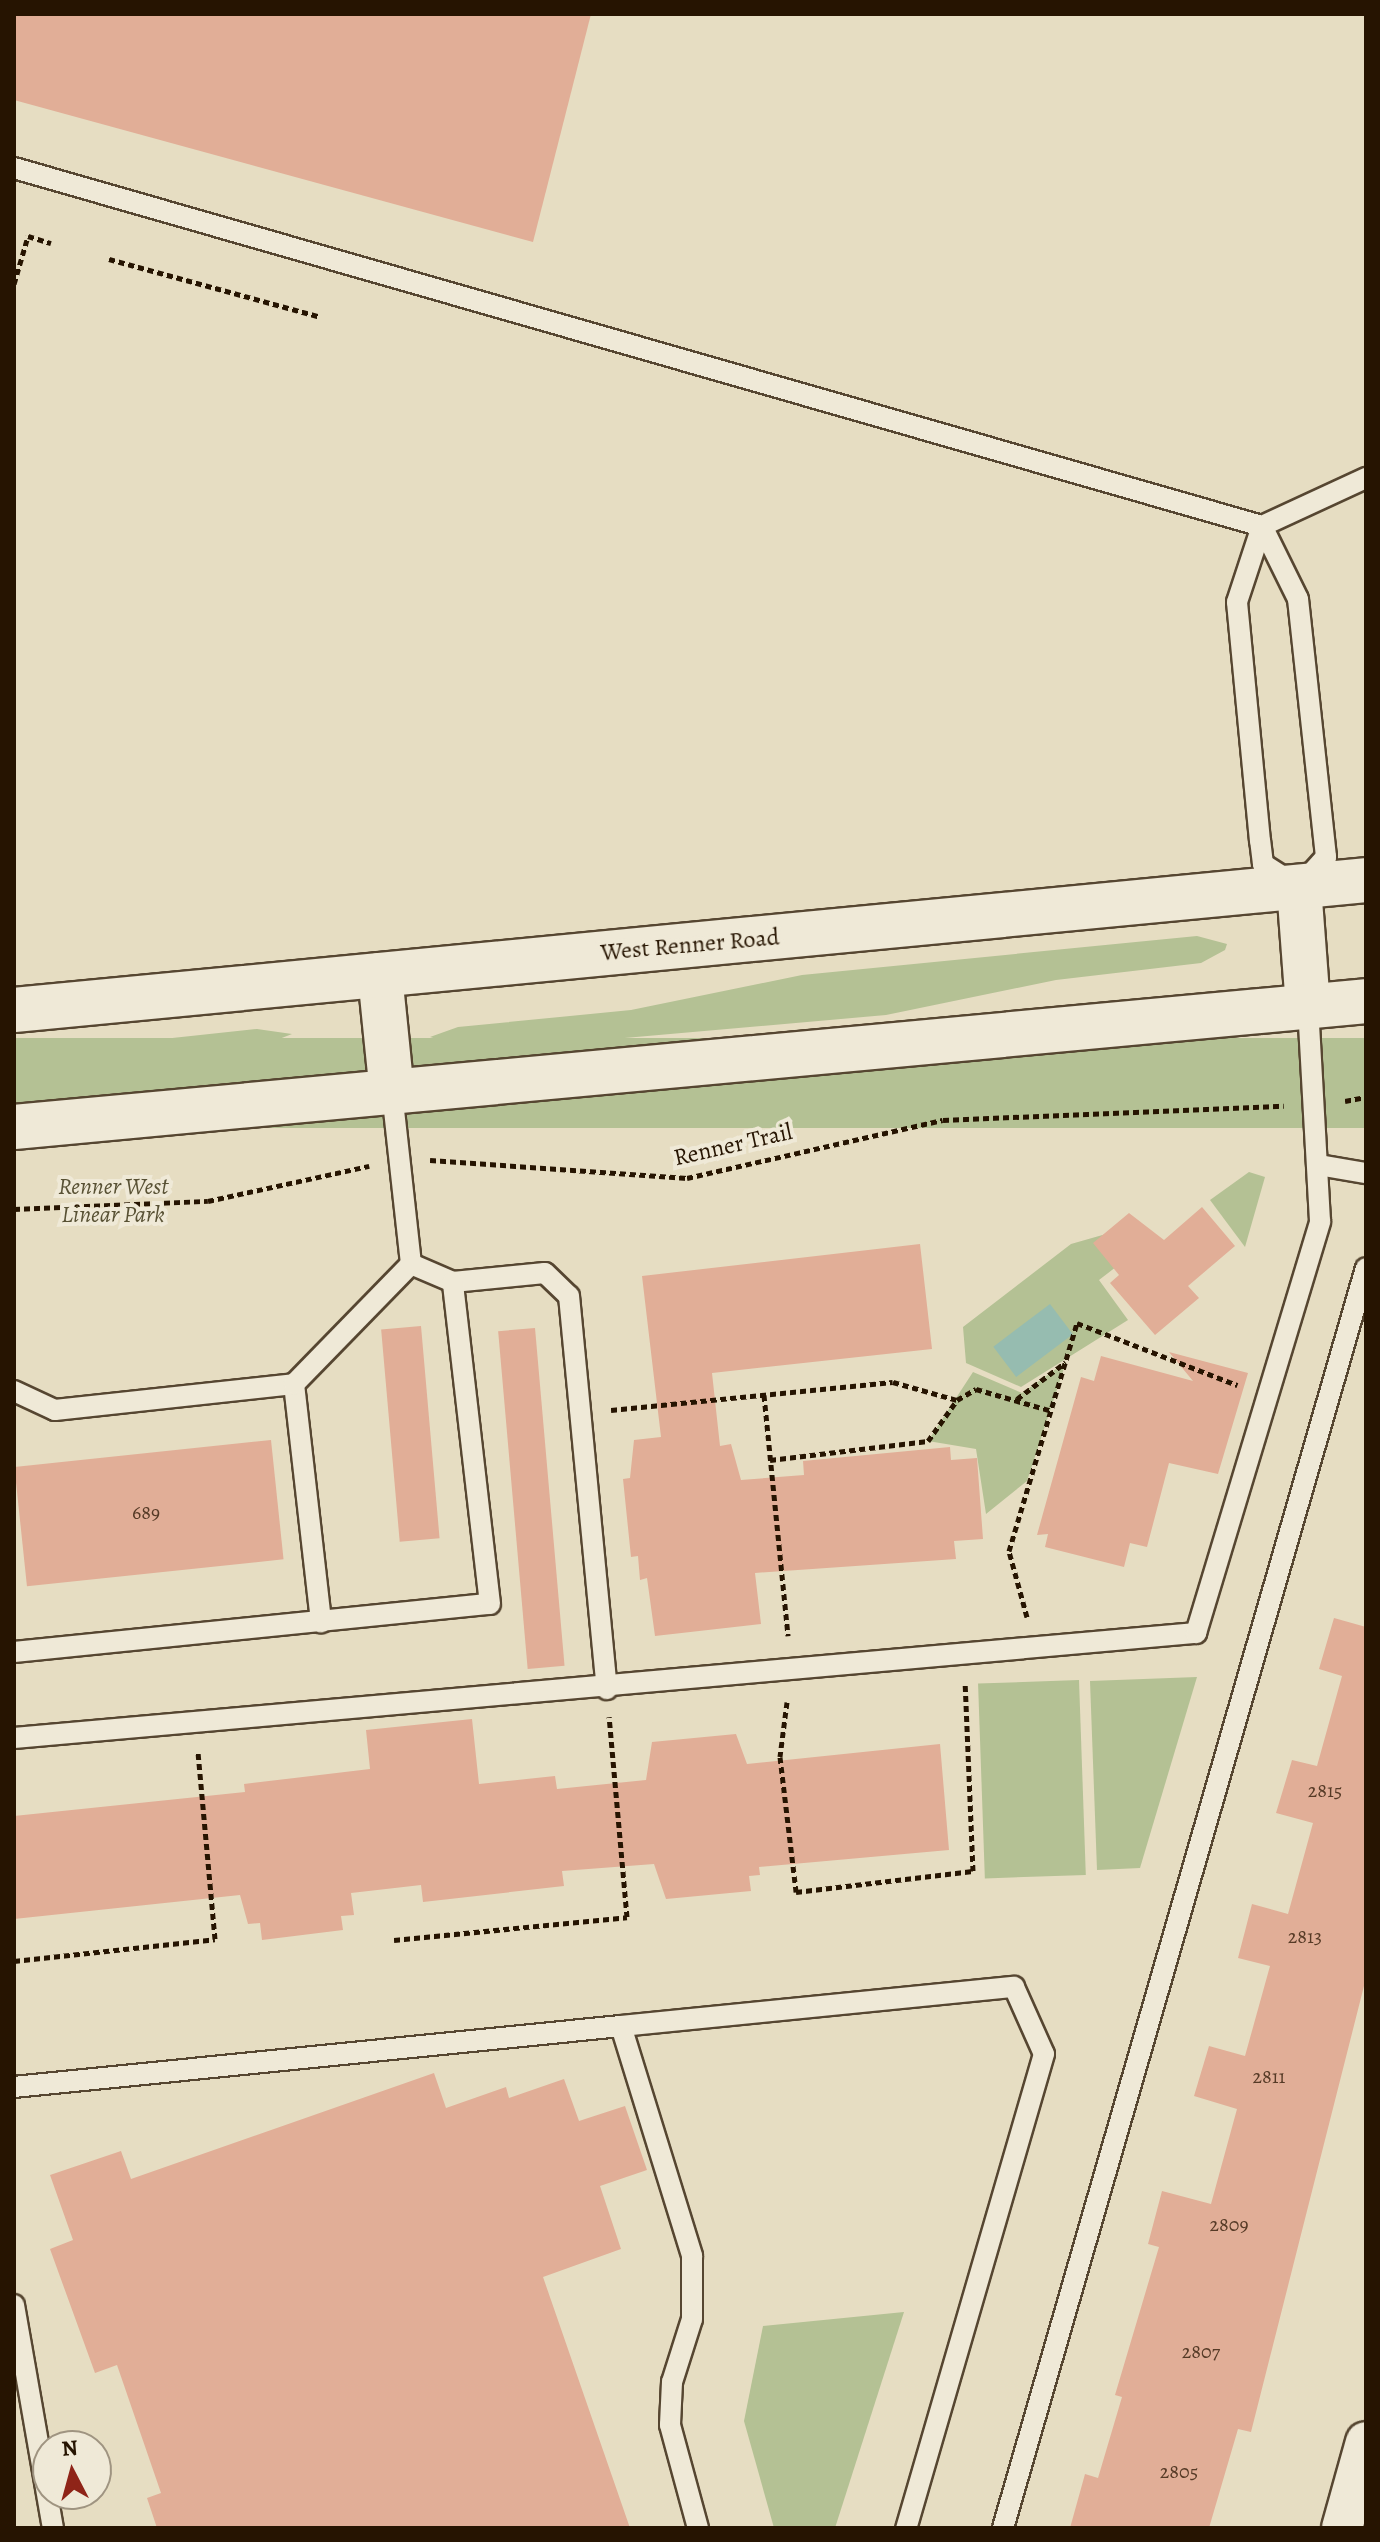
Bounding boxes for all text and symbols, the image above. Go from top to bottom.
street label: West Renner Road [599,923,781,967]
street label: Renner Trail [671,1117,795,1173]
park label: Renner West Linear Park [58,1173,168,1229]
house number: 689 [132,1500,160,1524]
house number: 2815 [1308,1778,1342,1802]
house number: 2813 [1288,1924,1322,1948]
house number: 2811 [1253,2064,1285,2088]
house number: 2809 [1210,2212,1248,2236]
house number: 2807 [1182,2339,1220,2363]
north arrow [32,2430,112,2510]
text: N [60,2432,79,2464]
house number: 2805 [1160,2459,1198,2483]

